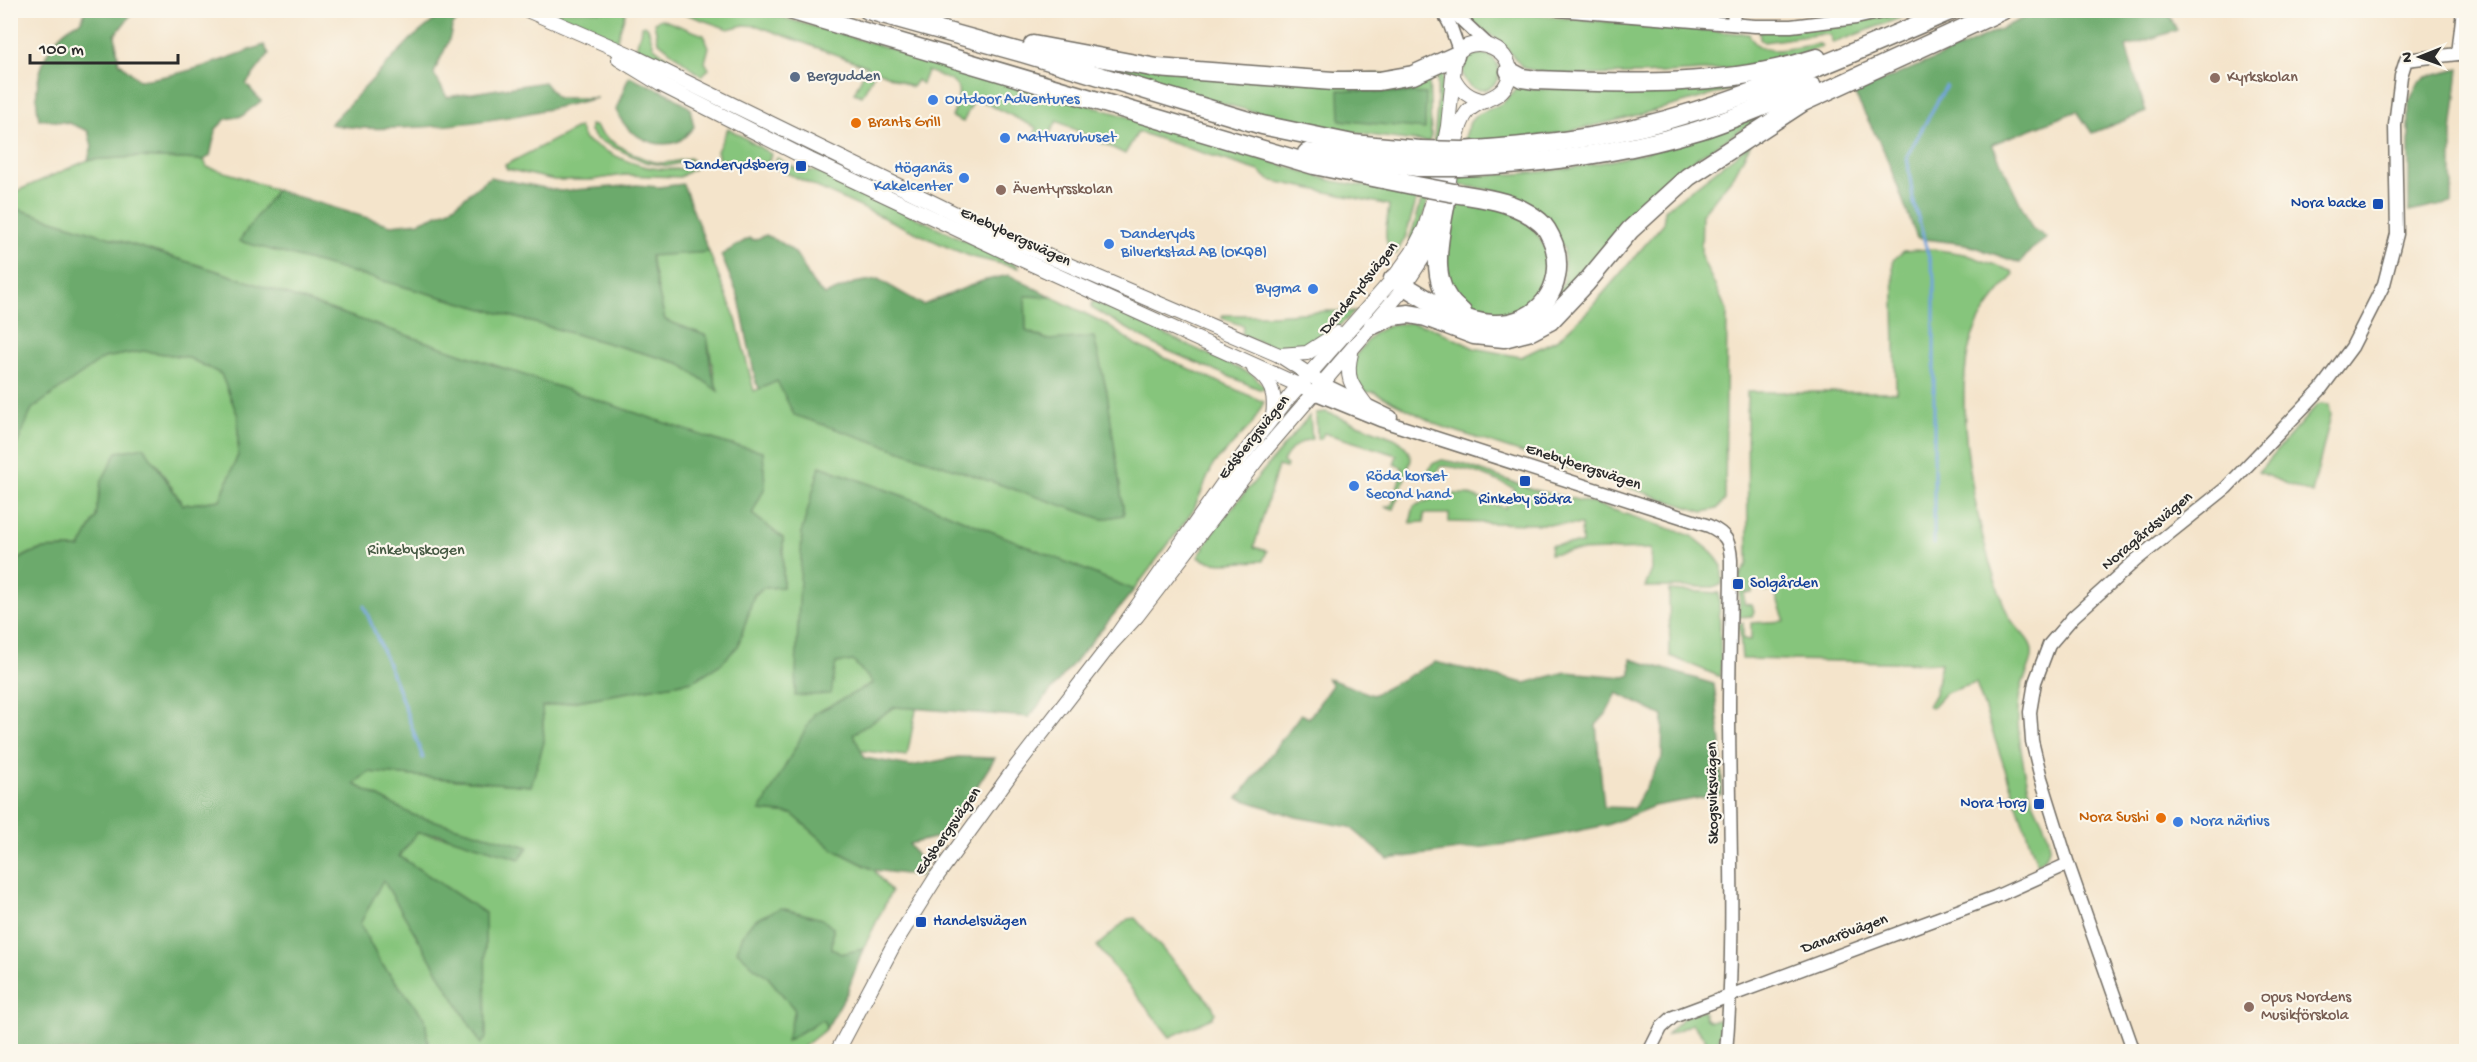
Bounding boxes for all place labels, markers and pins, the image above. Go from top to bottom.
place label: Bergudden [806,68,881,87]
place label: Kyrkskolan [2227,69,2298,88]
marker: Bergudden [788,70,802,84]
marker: Kyrkskolan [2208,71,2222,85]
place label: Outdoor Adventures [945,91,1081,110]
marker: Outdoor Adventures [926,93,940,107]
place label: Brants Grill [867,114,941,133]
marker: Brants Grill [849,116,863,130]
place label: Mattvaruhuset [1017,129,1117,148]
marker: Mattvaruhuset [998,131,1012,145]
place label: Danderydsberg [683,157,789,176]
marker: Danderydsberg [794,159,808,173]
place label: Höganäs Kakelcenter [874,160,953,197]
marker: Höganäs Kakelcenter [957,171,971,185]
place label: Äventyrsskolan [1013,181,1113,200]
marker: Äventyrsskolan [994,183,1008,197]
place label: Nora backe [2291,195,2367,214]
marker: Nora backe [2371,197,2385,211]
place label: Danderyds Bilverkstad AB (OKQ8) [1120,226,1267,263]
marker: Danderyds Bilverkstad AB (OKQ8) [1102,237,1116,251]
place label: Bygma [1255,280,1302,299]
marker: Bygma [1306,282,1320,296]
place label: Röda korset Second hand [1366,468,1452,505]
marker: Rinkeby södra [1518,474,1532,488]
marker: Röda korset Second hand [1347,479,1361,493]
place label: Rinkeby södra [1478,491,1573,510]
place label: Solgården [1750,575,1819,594]
marker: Solgården [1731,577,1745,591]
place label: Nora torg [1960,795,2027,814]
marker: Nora torg [2032,797,2046,811]
place label: Nora Sushi [2079,809,2149,828]
marker: Nora Sushi [2154,811,2168,825]
place label: Nora närlivs [2190,813,2270,832]
marker: Nora närlivs [2171,815,2185,829]
place label: Handelsvägen [933,913,1027,932]
marker: Handelsvägen [914,915,928,929]
place label: Opus Nordens Musikförskola [2261,989,2352,1026]
marker: Opus Nordens Musikförskola [2242,1000,2256,1014]

